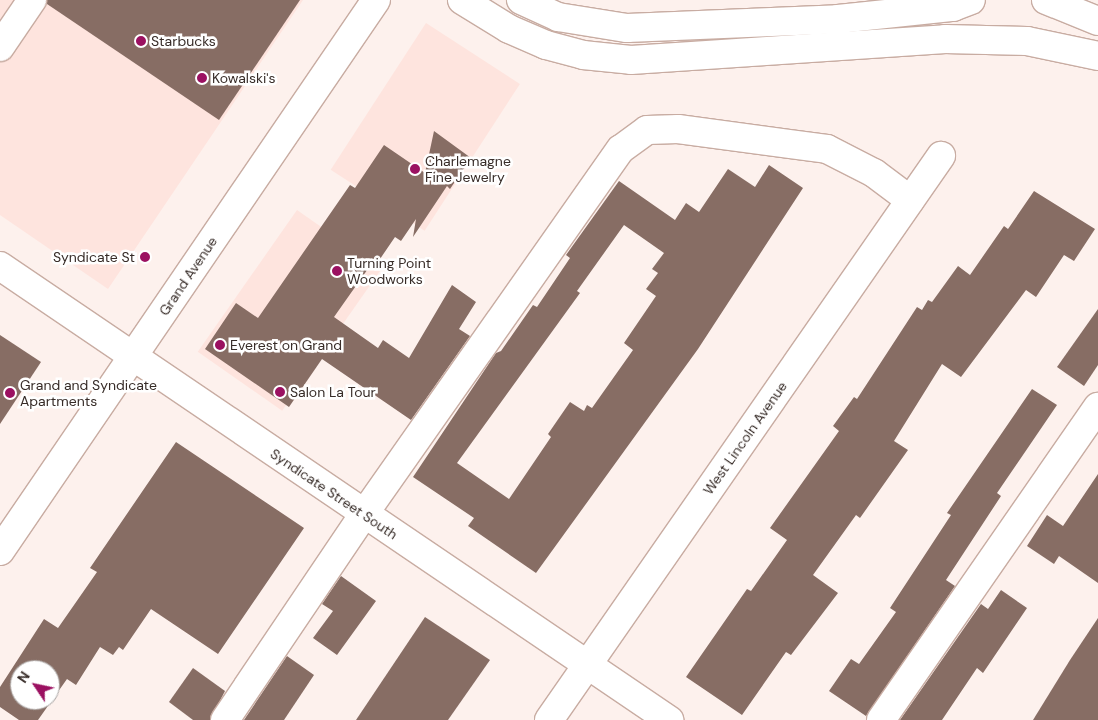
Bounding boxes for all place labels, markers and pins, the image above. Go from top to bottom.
place label: Starbucks [151,33,216,49]
marker: Starbucks [135,35,147,47]
place label: Kowalski's [212,70,276,86]
marker: Kowalski's [196,72,208,84]
place label: Charlemagne Fine Jewelry [425,153,511,186]
marker: Charlemagne Fine Jewelry [409,163,421,175]
place label: Syndicate St [53,249,135,265]
marker: Syndicate St [139,251,151,263]
place label: Turning Point Woodworks [347,255,431,288]
marker: Turning Point Woodworks [331,265,343,277]
place label: Everest on Grand [230,337,342,353]
marker: Everest on Grand [214,339,226,351]
place label: Grand and Syndicate Apartments [20,377,157,410]
place label: Salon La Tour [290,384,376,400]
marker: Salon La Tour [274,386,286,398]
marker: Grand and Syndicate Apartments [4,387,16,399]

